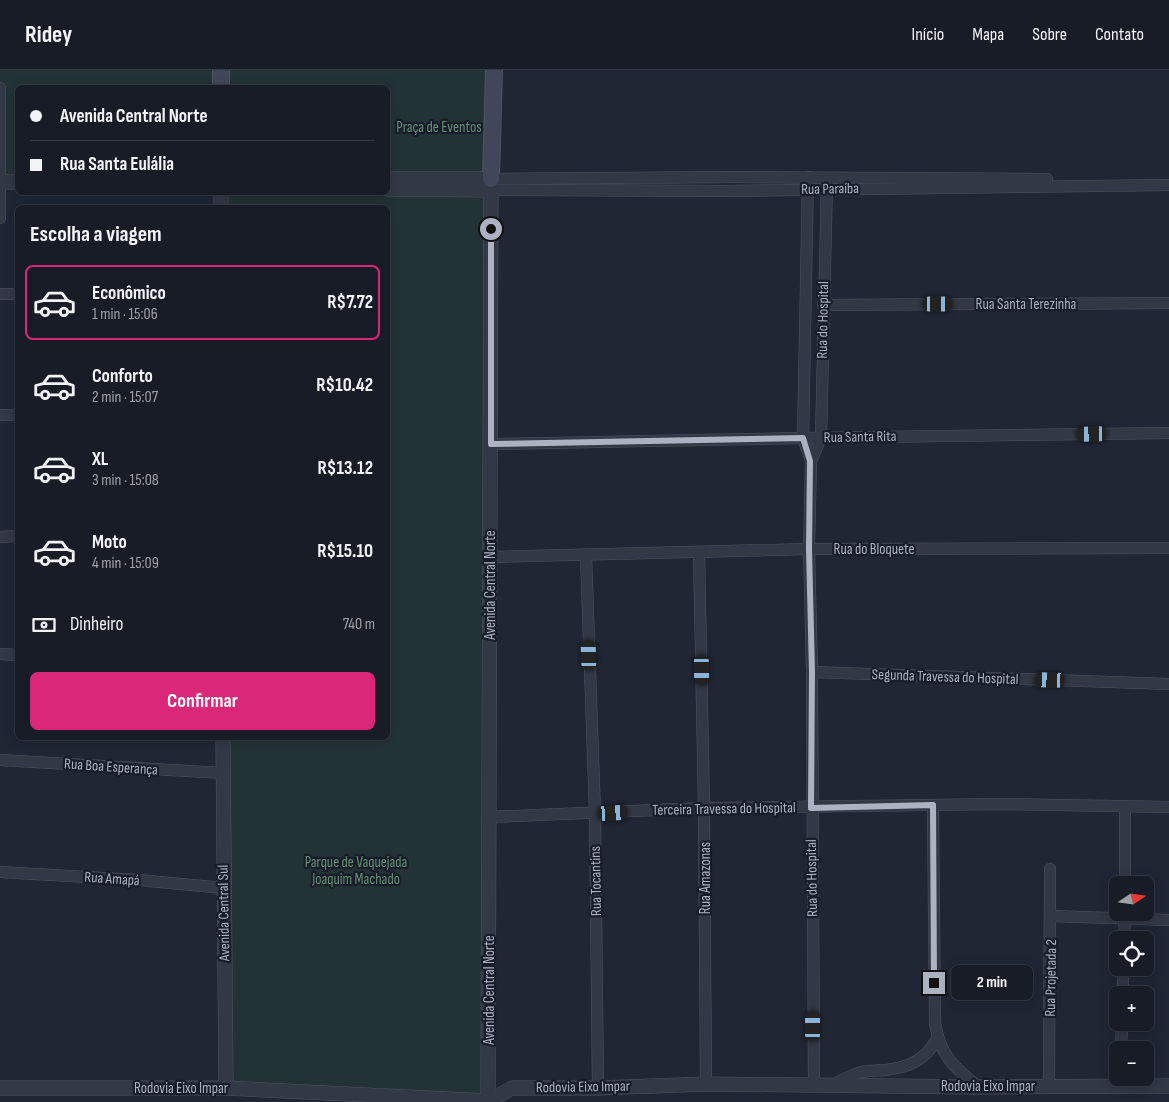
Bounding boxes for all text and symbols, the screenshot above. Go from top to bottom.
text: Ridey [25,20,72,49]
text: Início [912,24,944,45]
text: Mapa [972,24,1004,45]
text: Sobre [1032,24,1067,45]
text: Contato [1095,24,1144,45]
text: Avenida Central Norte [60,105,208,128]
park label: Praça de Eventos [396,118,482,137]
text: Rua Santa Eulália [60,153,174,176]
street label: Rua Paraíba [801,179,859,199]
route start [480,218,502,240]
text: Escolha a viagem [30,221,162,248]
icon: car [32,280,77,325]
street label: Rua do Hospital [813,281,833,359]
text: Econômico [92,282,166,305]
text: R$7.72 [327,291,373,314]
street label: Rua Santa Terezinha [976,295,1077,314]
car [923,297,953,312]
text: 1 min · 15:06 [92,305,158,324]
icon: car [32,363,77,408]
text: Conforto [92,365,153,388]
text: R$10.42 [316,374,373,397]
text: 2 min · 15:07 [92,388,158,407]
car [1076,426,1107,442]
street label: Rua Santa Rita [823,427,897,447]
icon: car [32,446,77,491]
text: XL [92,448,108,471]
text: R$13.12 [318,457,373,480]
text: 3 min · 15:08 [92,471,159,490]
icon: car [32,529,77,574]
street label: Avenida Central Norte [481,530,500,641]
text: Moto [92,531,127,554]
text: R$15.10 [317,540,373,563]
street label: Rua do Bloquete [834,540,914,559]
text: 4 min · 15:09 [92,554,159,573]
icon: cash [30,611,58,639]
text: Dinheiro [70,613,123,636]
text: 740 m [343,615,375,634]
car [580,640,597,670]
car [694,655,709,685]
street label: Segunda Travessa do Hospital [871,665,1019,689]
button: Confirmar [30,672,375,730]
car [1034,672,1065,688]
street label: Rua Boa Esperança [63,754,159,780]
street label: Terceira Travessa do Hospital [652,798,796,820]
car [597,805,628,821]
street label: Rua do Hospital [802,839,822,917]
street label: Rua Amazonas [696,842,715,914]
street label: Rua Tocantins [586,846,606,916]
park label: Parque de Vaquejada Joaquim Machado [305,853,408,889]
street label: Avenida Central Sul [214,865,234,962]
street label: Rua Amapá [84,868,141,890]
north arrow [1109,876,1154,921]
map controls [1109,876,1154,1086]
button: locate [1109,931,1154,976]
street label: Avenida Central Norte [480,935,499,1046]
street label: Rua Projetada 2 [1041,939,1061,1017]
callout: 2 min [952,966,1034,1000]
route end [923,972,945,994]
text: 2 min [977,973,1007,992]
button: + [1109,986,1154,1031]
car [805,1011,820,1041]
button: − [1109,1041,1154,1086]
street label: Rodovia Eixo Impar [536,1077,631,1097]
street label: Rodovia Eixo Impar [941,1077,1036,1096]
street label: Rodovia Eixo Impar [134,1079,229,1098]

